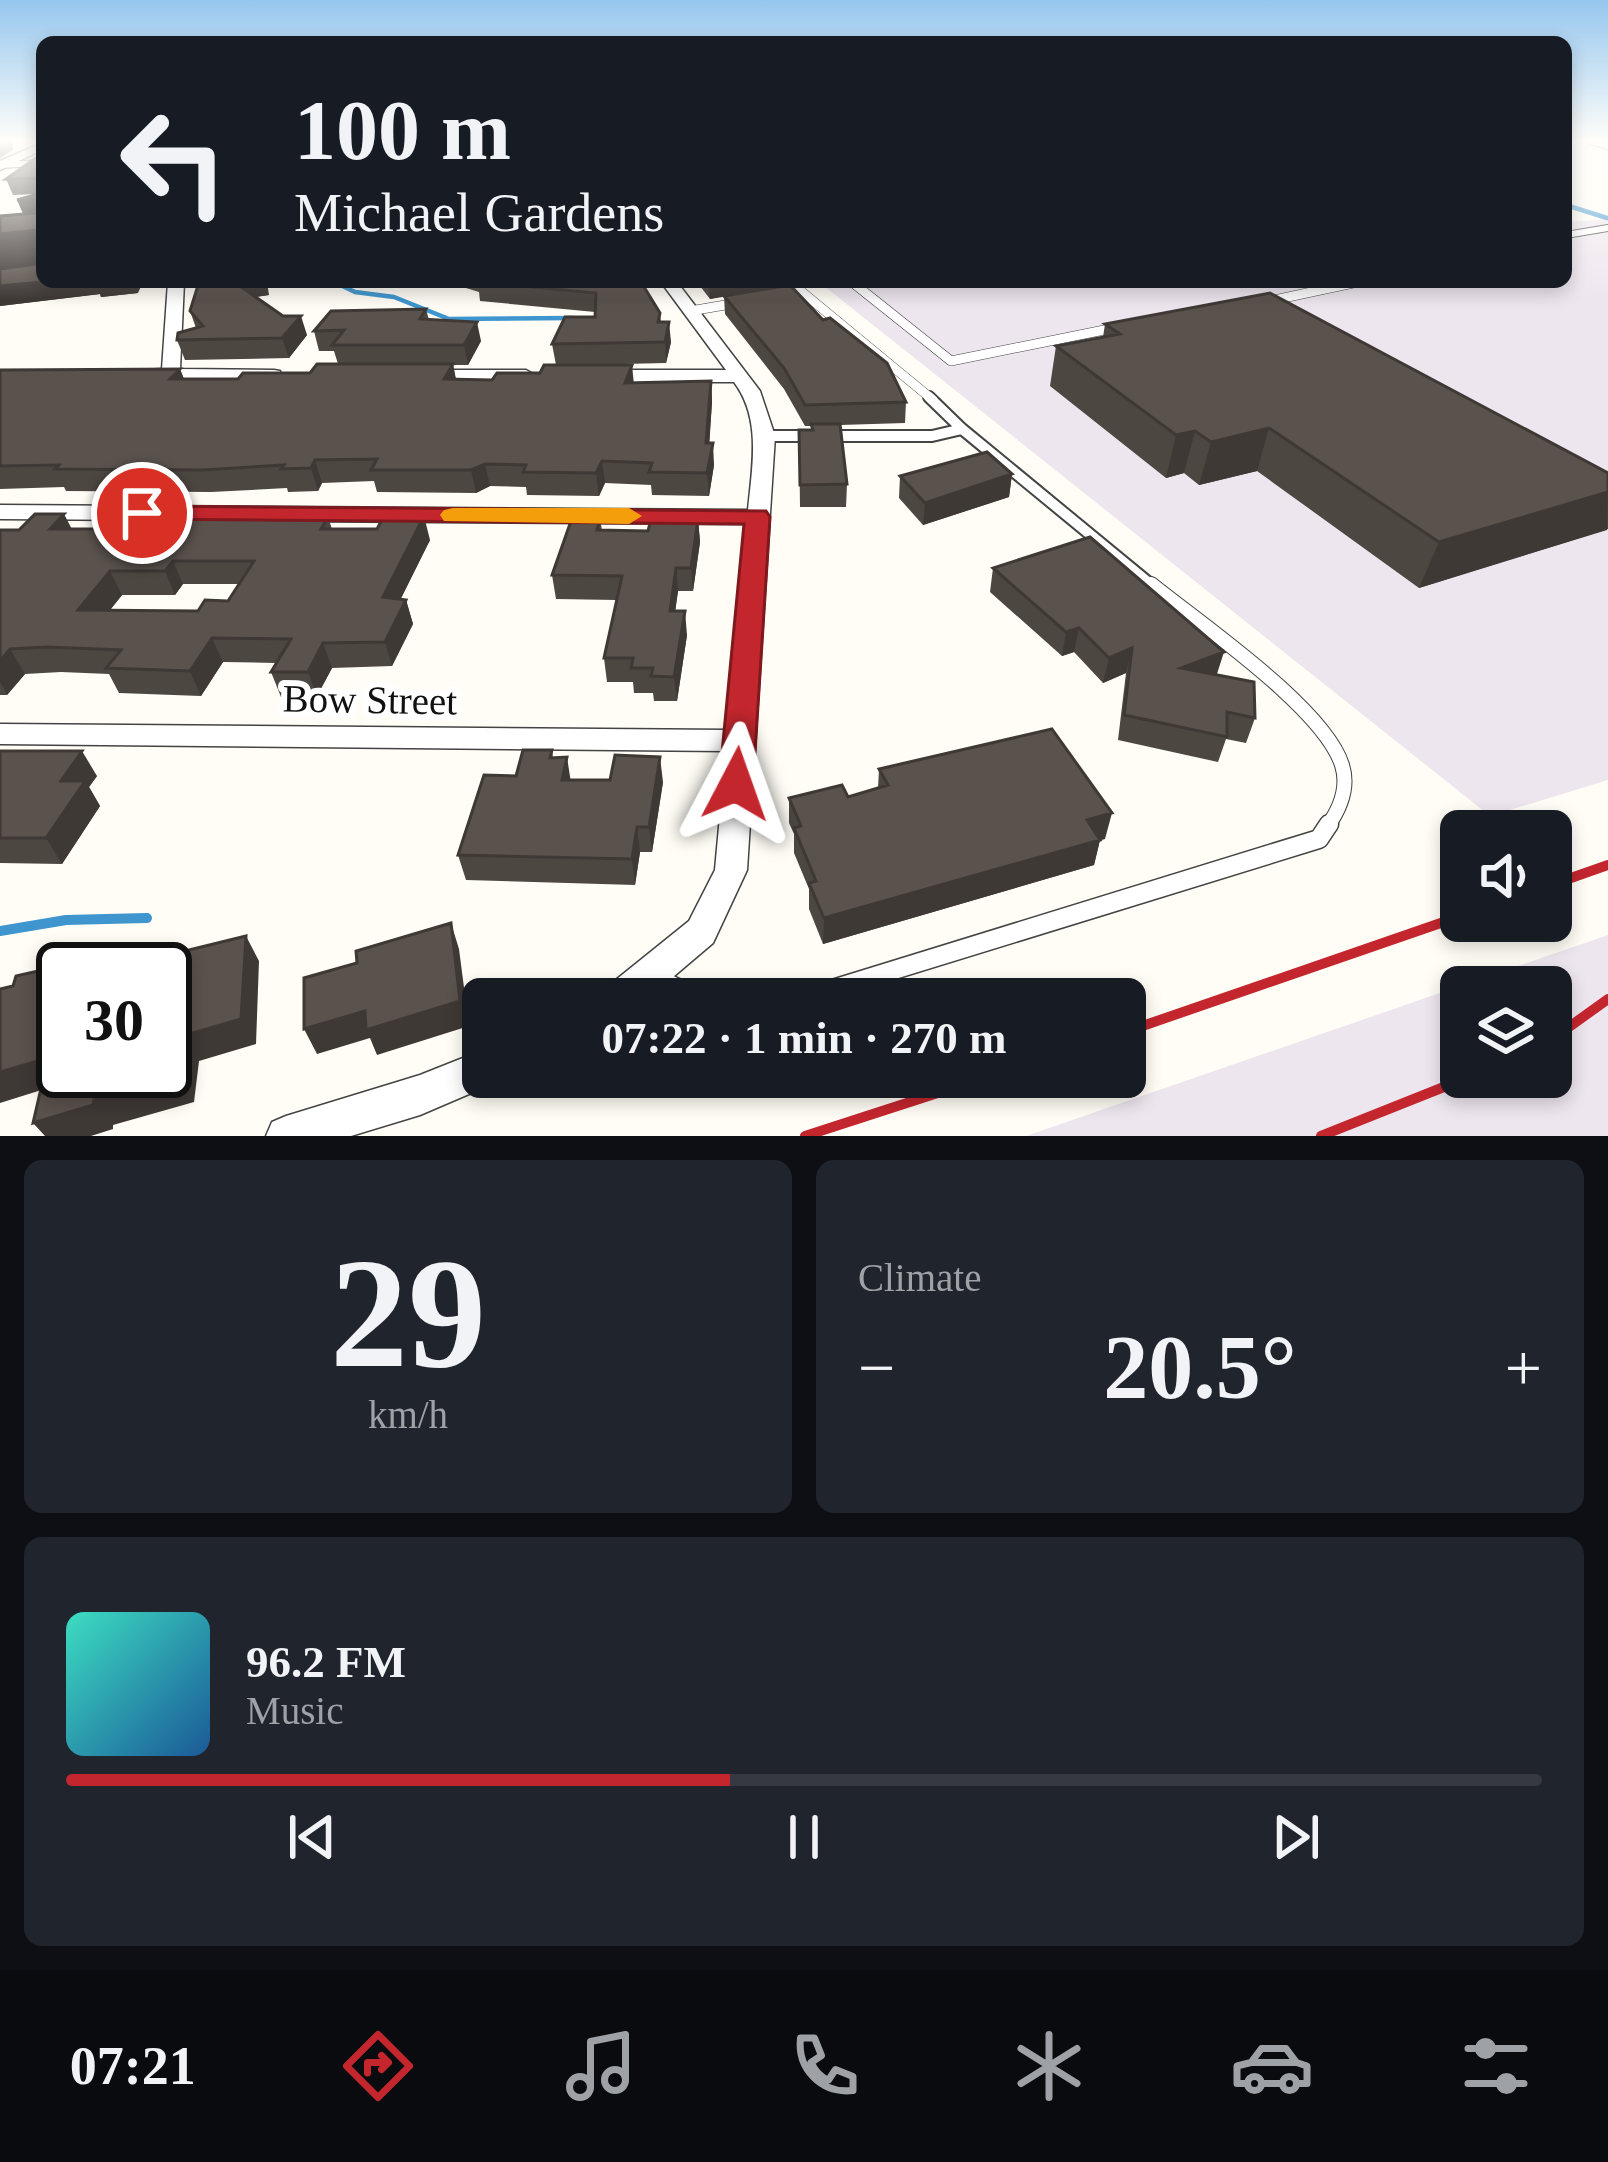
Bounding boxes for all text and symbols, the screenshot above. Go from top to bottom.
icon: left [96,84,252,240]
text: 100 m [294,84,511,177]
text: Michael Gardens [294,183,664,243]
pin [91,462,193,564]
icon: arrive [109,480,175,546]
street label: Bow Street [282,676,458,723]
position arrow [673,721,799,847]
map controls [1440,810,1572,1098]
button: sound [1440,810,1572,942]
speed limit sign: 30 [36,942,192,1098]
button: layers [1440,966,1572,1098]
text: 07:22 · 1 min · 270 m [602,1013,1007,1063]
text: 29 [330,1227,486,1400]
text: Climate [858,1256,981,1299]
text: 20.5° [1103,1318,1297,1417]
text: − [858,1331,895,1404]
text: + [1505,1331,1542,1404]
text: km/h [368,1393,448,1436]
text: 96.2 FM [246,1637,406,1687]
text: Music [246,1689,344,1732]
icon: previous [279,1804,345,1870]
icon: pause [771,1804,837,1870]
icon: next [1263,1804,1329,1870]
icon: directions [336,2024,420,2108]
icon: music [559,2024,643,2108]
icon: phone [783,2024,867,2108]
icon: climate [1007,2024,1091,2108]
icon: car [1230,2024,1314,2108]
icon: filters [1454,2024,1538,2108]
text: 07:21 [70,2036,196,2096]

